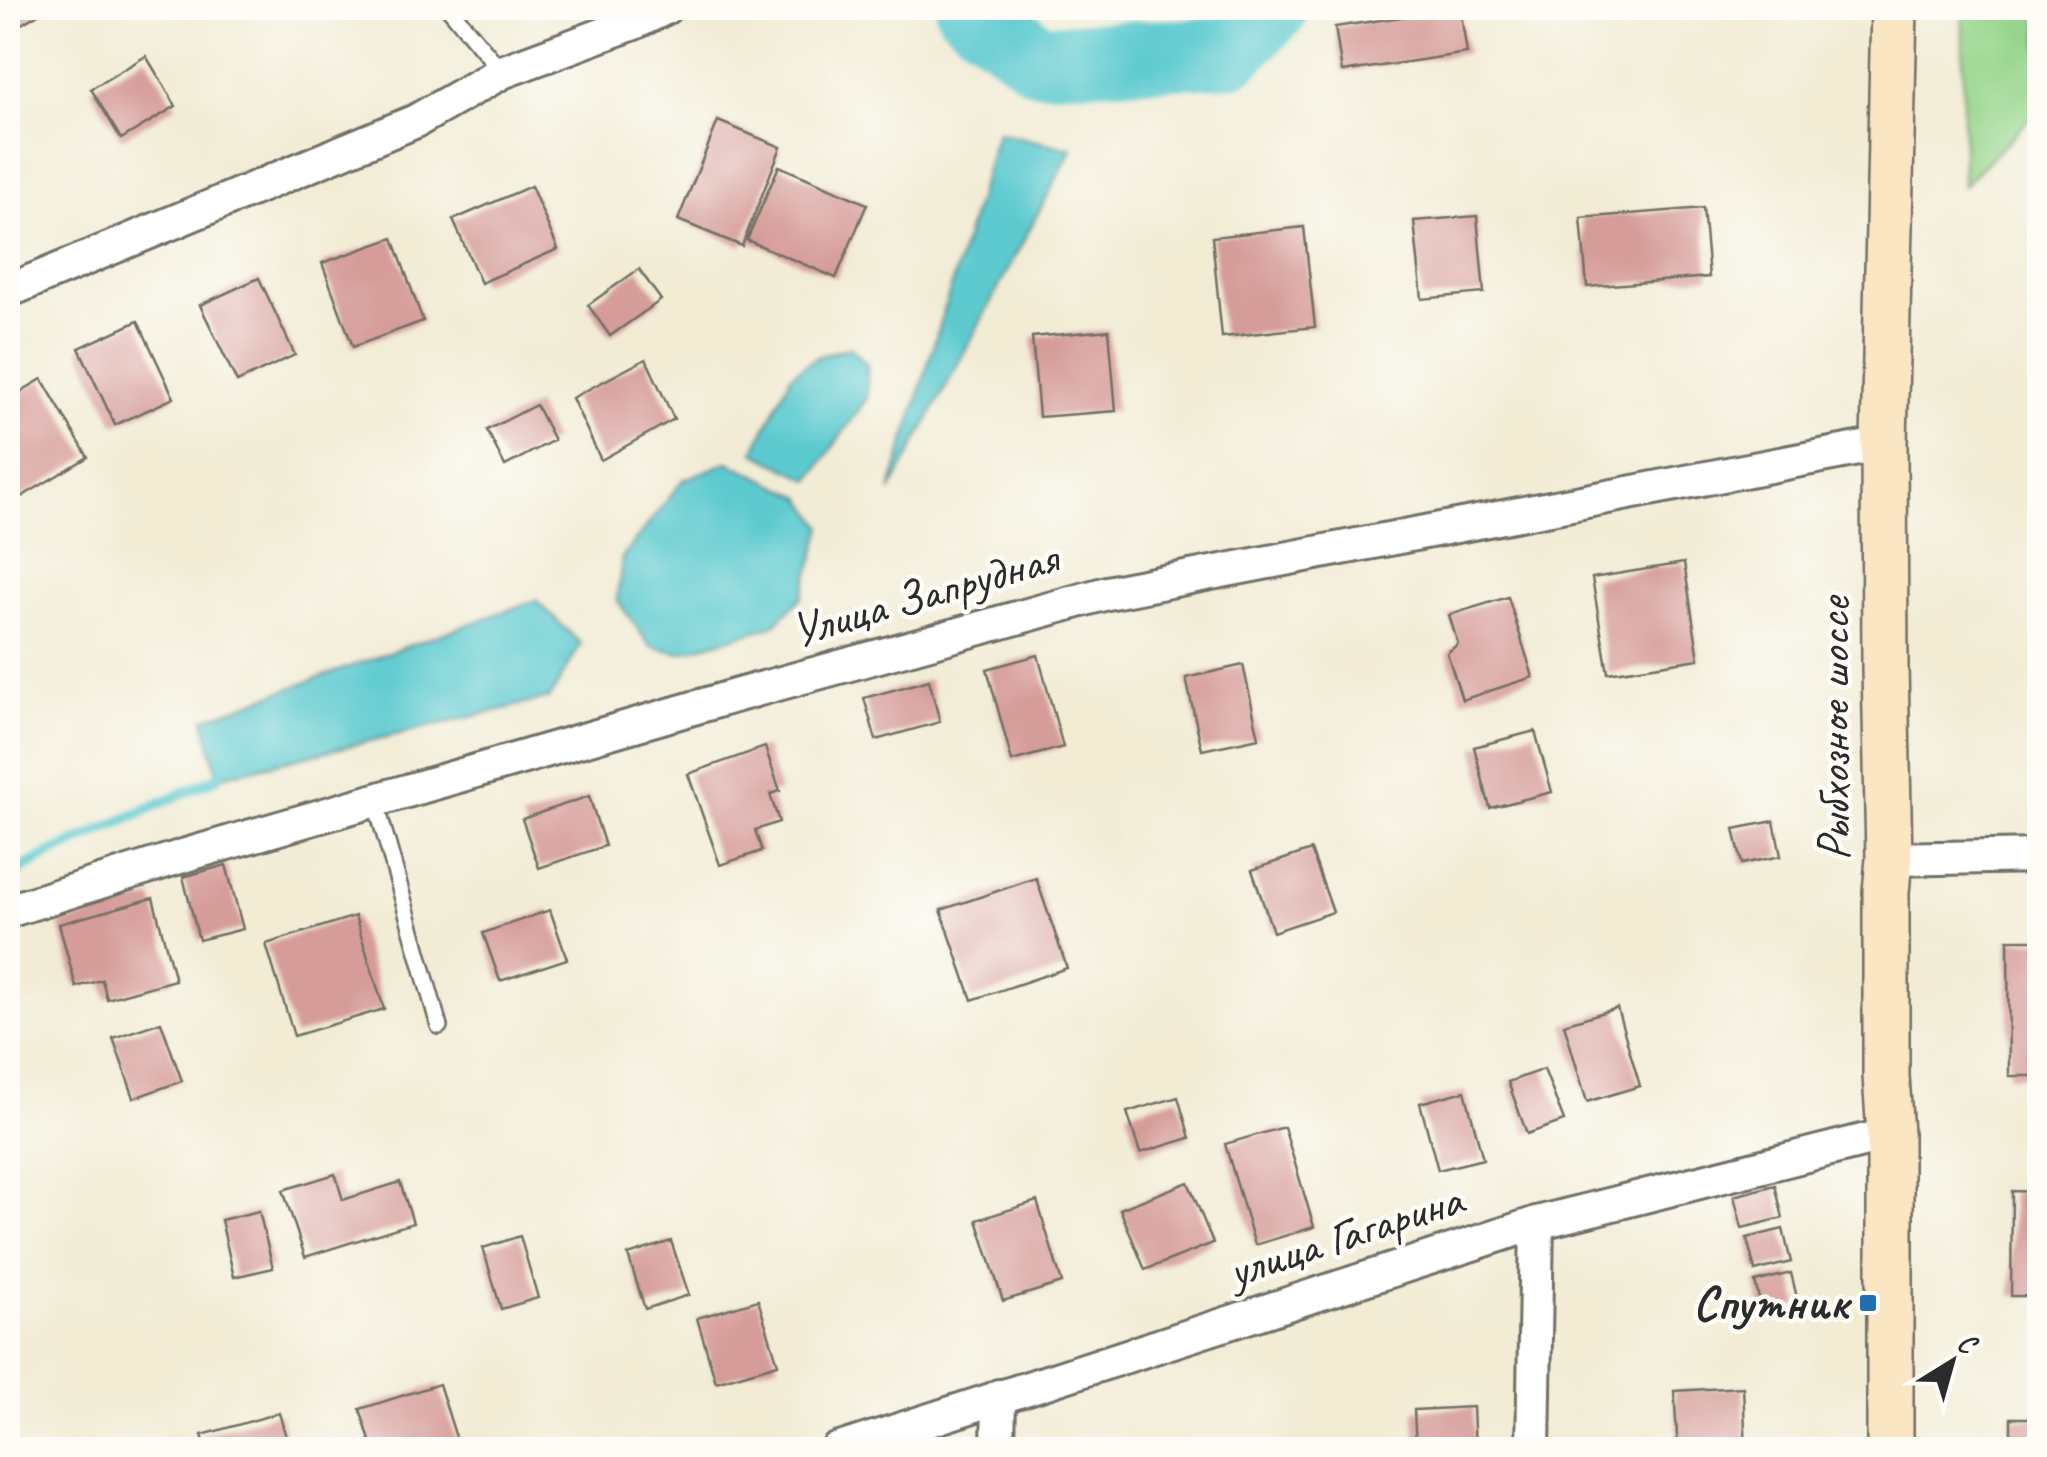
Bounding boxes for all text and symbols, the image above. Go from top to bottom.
street label: Улица Запрудная [784,526,1067,661]
street label: Рыбхозное шоссе [1803,594,1863,861]
street label: улица Гагарина [1217,1168,1473,1302]
place label: Спутник [1693,1273,1853,1333]
marker: Спутник [1857,1292,1879,1314]
north arrow [1902,1312,2002,1412]
text: С [1951,1324,1985,1363]

